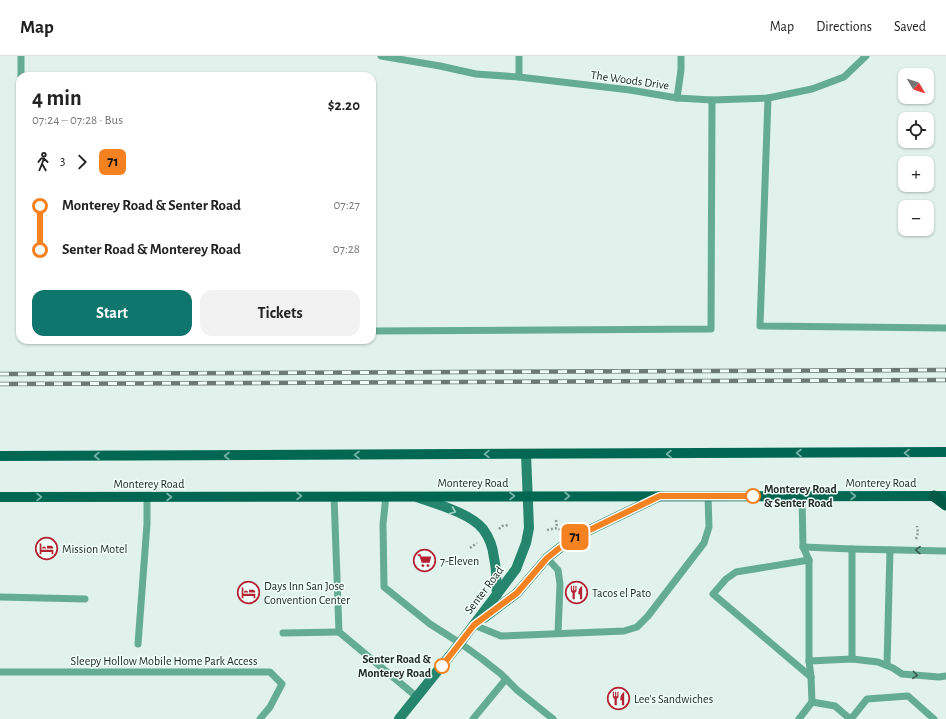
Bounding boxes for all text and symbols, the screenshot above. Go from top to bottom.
text: Map [20,18,54,37]
text: Map [770,20,794,34]
text: Directions [816,20,872,34]
text: Saved [894,20,926,34]
north arrow [898,68,934,104]
map controls [898,68,934,236]
street label: The Woods Drive [590,69,670,91]
text: 4 min [32,87,82,109]
text: $2.20 [328,98,360,113]
button: locate [898,112,934,148]
text: 07:24 – 07:28 · Bus [32,114,123,127]
icon: walk [32,151,54,173]
icon: forward [71,151,93,173]
text: 3 [60,155,65,168]
text: 71 [107,155,118,169]
button: + [898,156,934,192]
text: Monterey Road & Senter Road [62,198,241,213]
text: 07:27 [333,199,360,212]
button: − [898,200,934,236]
text: Senter Road & Monterey Road [62,242,241,257]
text: 07:28 [333,243,360,256]
button: Start [32,290,192,336]
button: Tickets [200,290,360,336]
one-way arrow [796,449,802,457]
one-way arrow [904,449,910,457]
one-way arrow [484,450,490,459]
one-way arrow [666,450,672,458]
one-way arrow [354,451,360,459]
one-way arrow [94,452,100,460]
one-way arrow [224,452,230,460]
street label: Monterey Road [438,477,508,490]
street label: Monterey Road [846,477,916,490]
street label: Monterey Road [114,478,184,491]
place label: Monterey Road & Senter Road [764,483,838,509]
marker: Monterey Road & Senter Road [745,488,761,504]
one-way arrow [296,492,302,500]
one-way arrow [509,492,515,500]
one-way arrow [564,492,570,500]
one-way arrow [850,492,856,500]
one-way arrow [36,493,42,501]
one-way arrow [166,493,172,501]
one-way arrow [450,506,457,514]
line badge: 71 [557,524,593,550]
text: 71 [569,530,581,544]
hotel icon: Mission Motel [34,536,60,562]
place label: Mission Motel [62,543,127,555]
one-way arrow [915,546,921,554]
supermarket icon: 7-Eleven [412,548,438,574]
place label: 7-Eleven [440,555,479,567]
street label: Senter Road [462,564,506,616]
hotel icon: Days Inn San Jose Convention Center [236,580,262,606]
place label: Days Inn San Jose Convention Center [264,580,350,606]
restaurant icon: Tacos el Pato [564,580,590,606]
place label: Tacos el Pato [592,587,651,599]
place label: Senter Road & Monterey Road [358,653,432,680]
street label: Sleepy Hollow Mobile Home Park Access [71,655,257,668]
marker: Senter Road & Monterey Road [434,658,450,674]
one-way arrow [912,670,918,679]
restaurant icon: Lee's Sandwiches [605,686,631,712]
place label: Lee's Sandwiches [634,693,713,705]

